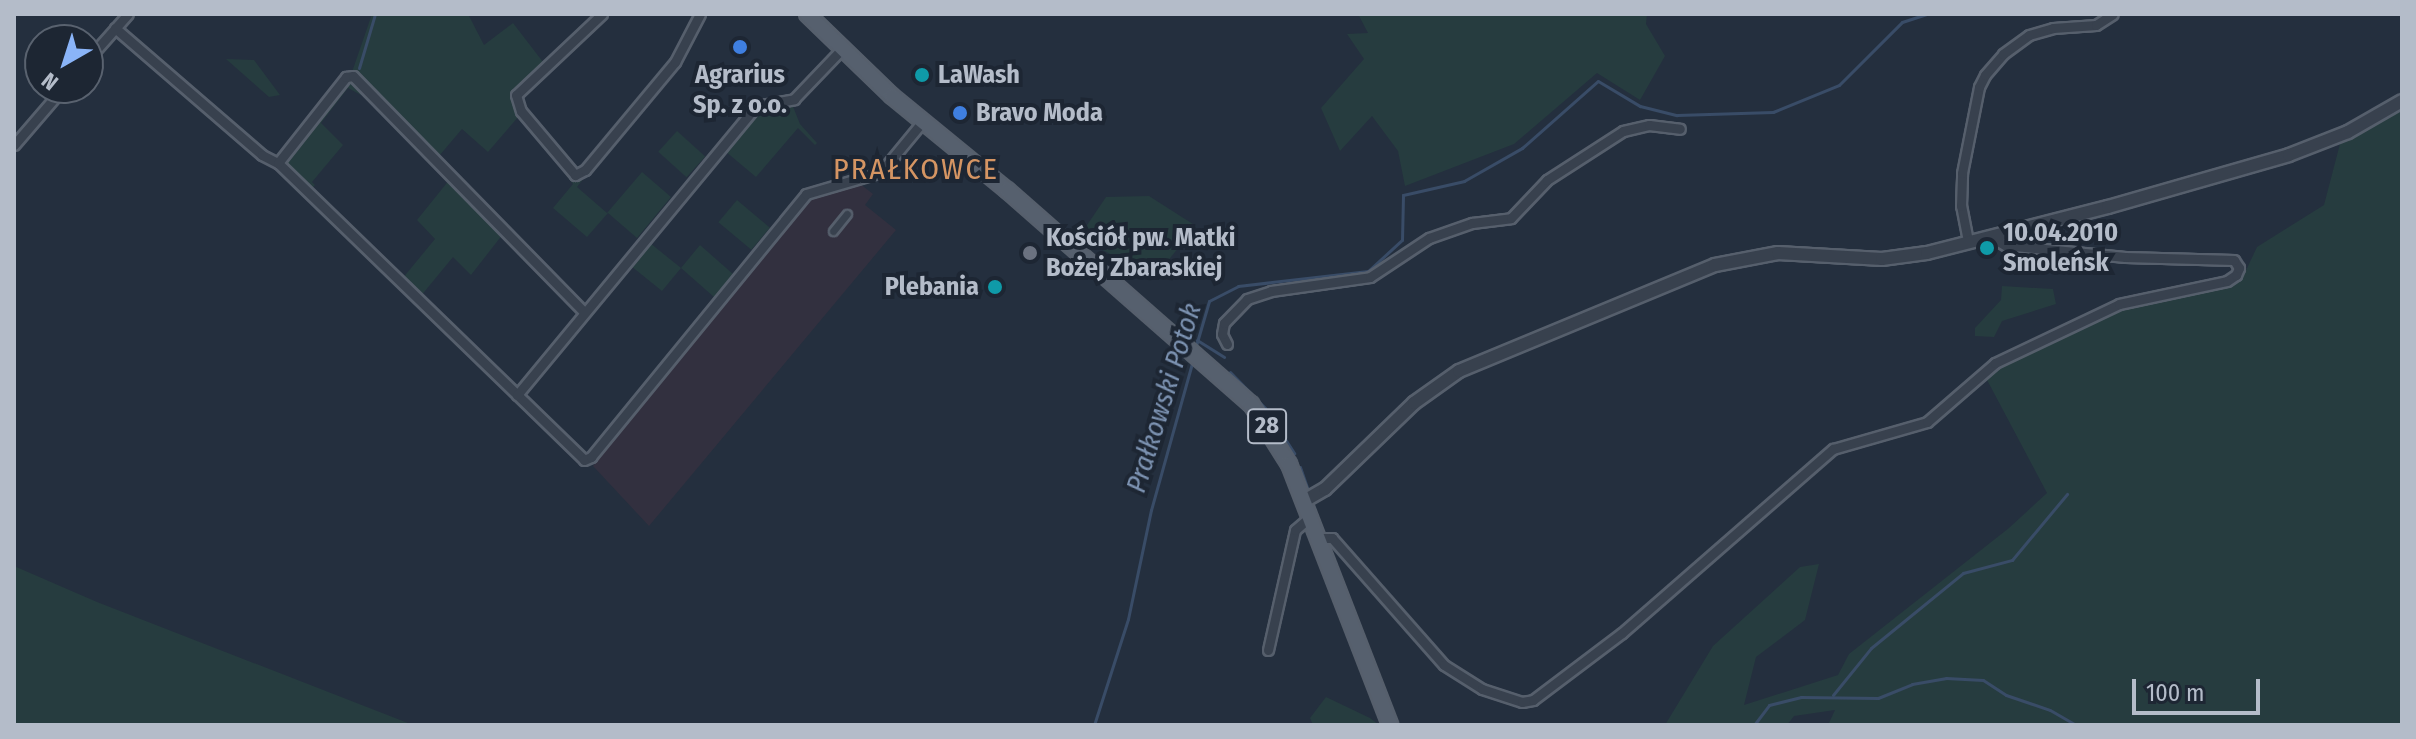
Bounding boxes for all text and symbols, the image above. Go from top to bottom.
north arrow [24,24,104,104]
marker: Agrarius Sp. z o.o. [731,38,749,56]
place label: Agrarius Sp. z o.o. [693,59,787,120]
place label: LaWash [938,59,1020,91]
marker: LaWash [913,66,931,84]
text: N [36,67,63,96]
place label: Bravo Moda [976,97,1103,129]
marker: Bravo Moda [951,104,969,122]
district label: PRAŁKOWCE [833,151,999,187]
place label: 10.04.2010 Smoleńsk [2003,217,2118,278]
place label: Kościół pw. Matki Bożej Zbaraskiej [1046,222,1235,284]
marker: 10.04.2010 Smoleńsk [1978,239,1996,257]
marker: Kościół pw. Matki Bożej Zbaraskiej [1021,244,1039,262]
place label: Plebania [885,271,979,303]
marker: Plebania [986,278,1004,296]
water label: Prałkowski Potok [1119,299,1209,497]
road number: 28 [1247,406,1287,446]
scale bar [2136,663,2264,713]
text: 100 m [2146,679,2204,707]

